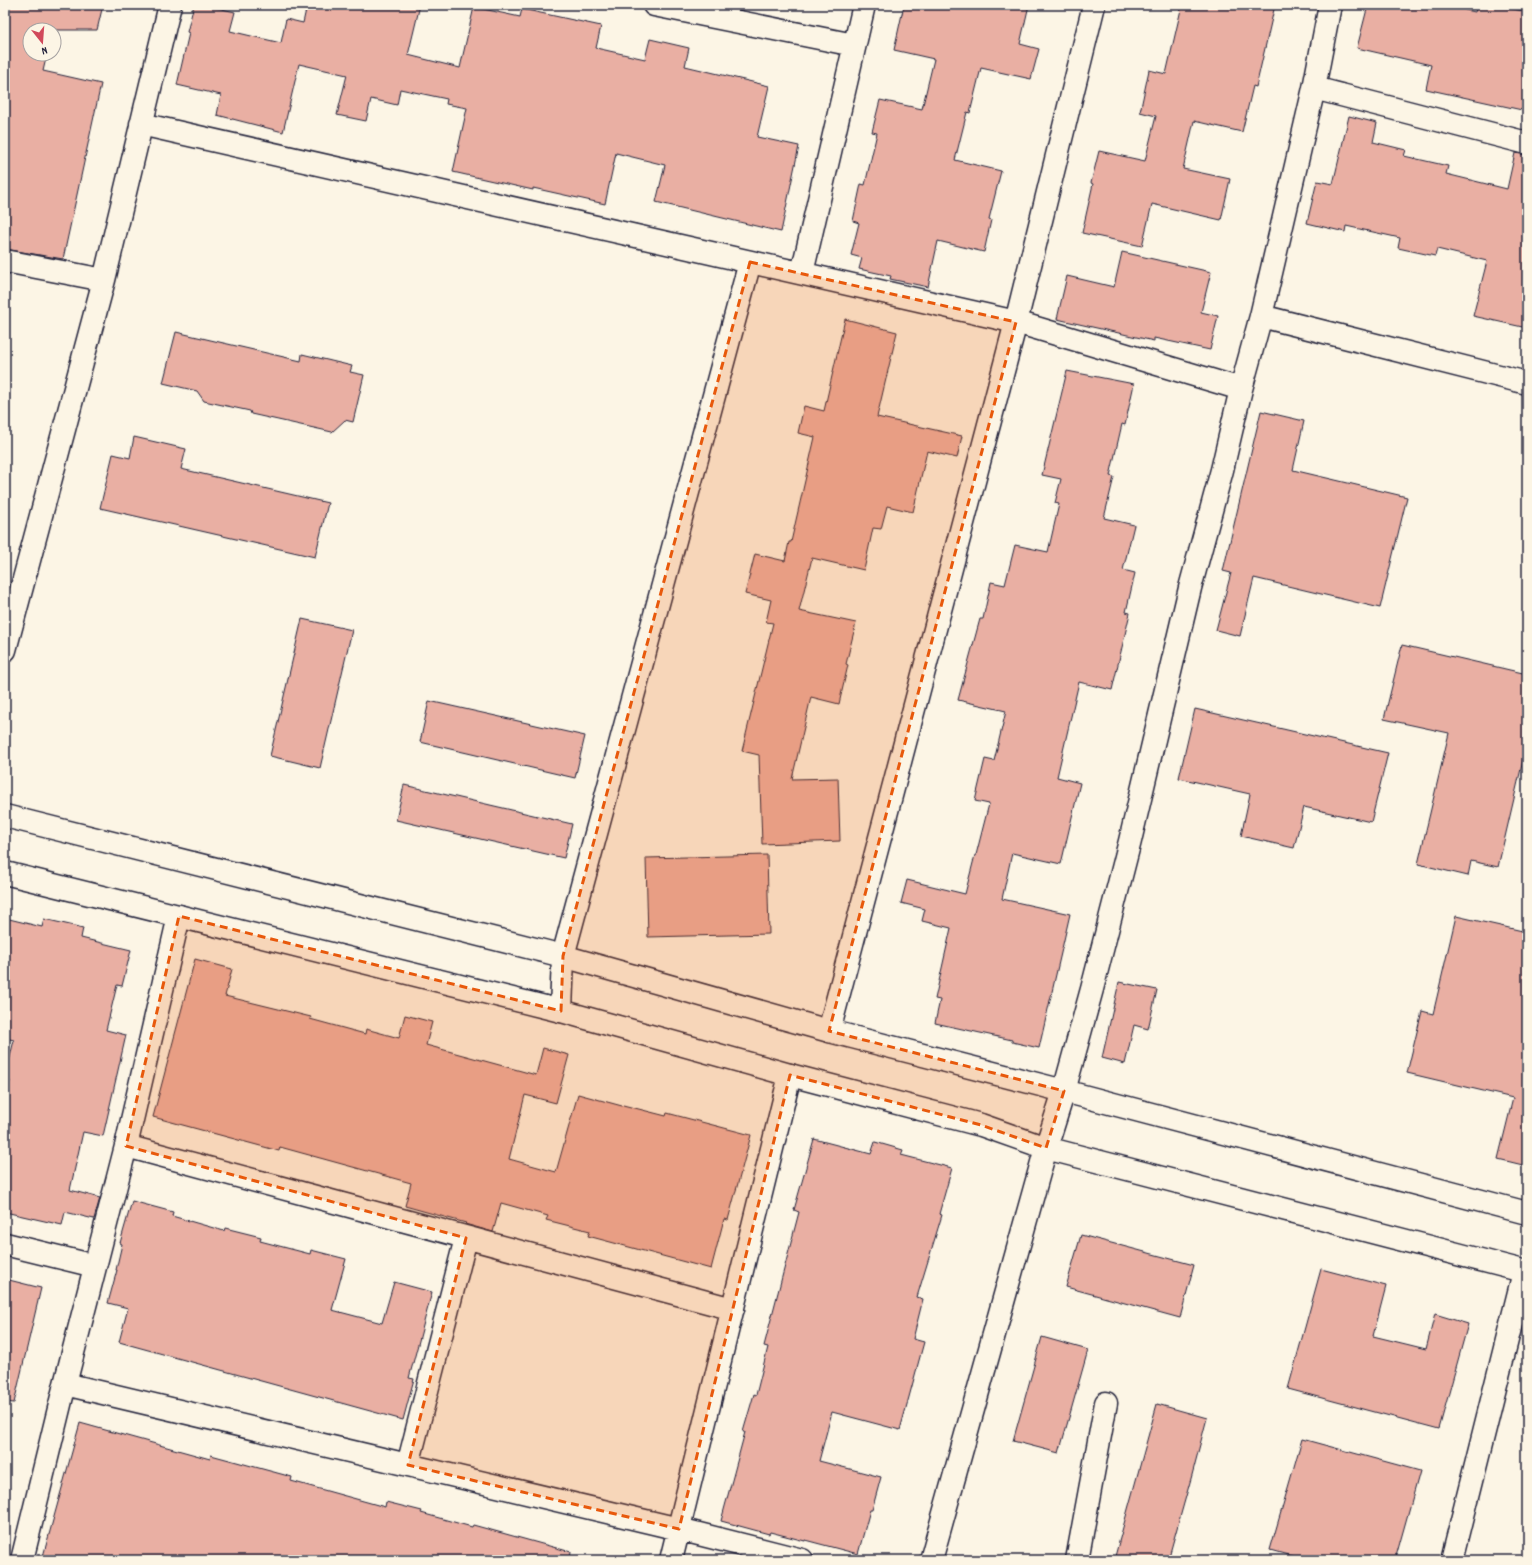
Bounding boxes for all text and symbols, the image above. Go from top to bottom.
north arrow [22,22,62,62]
text: N [39,41,49,58]

